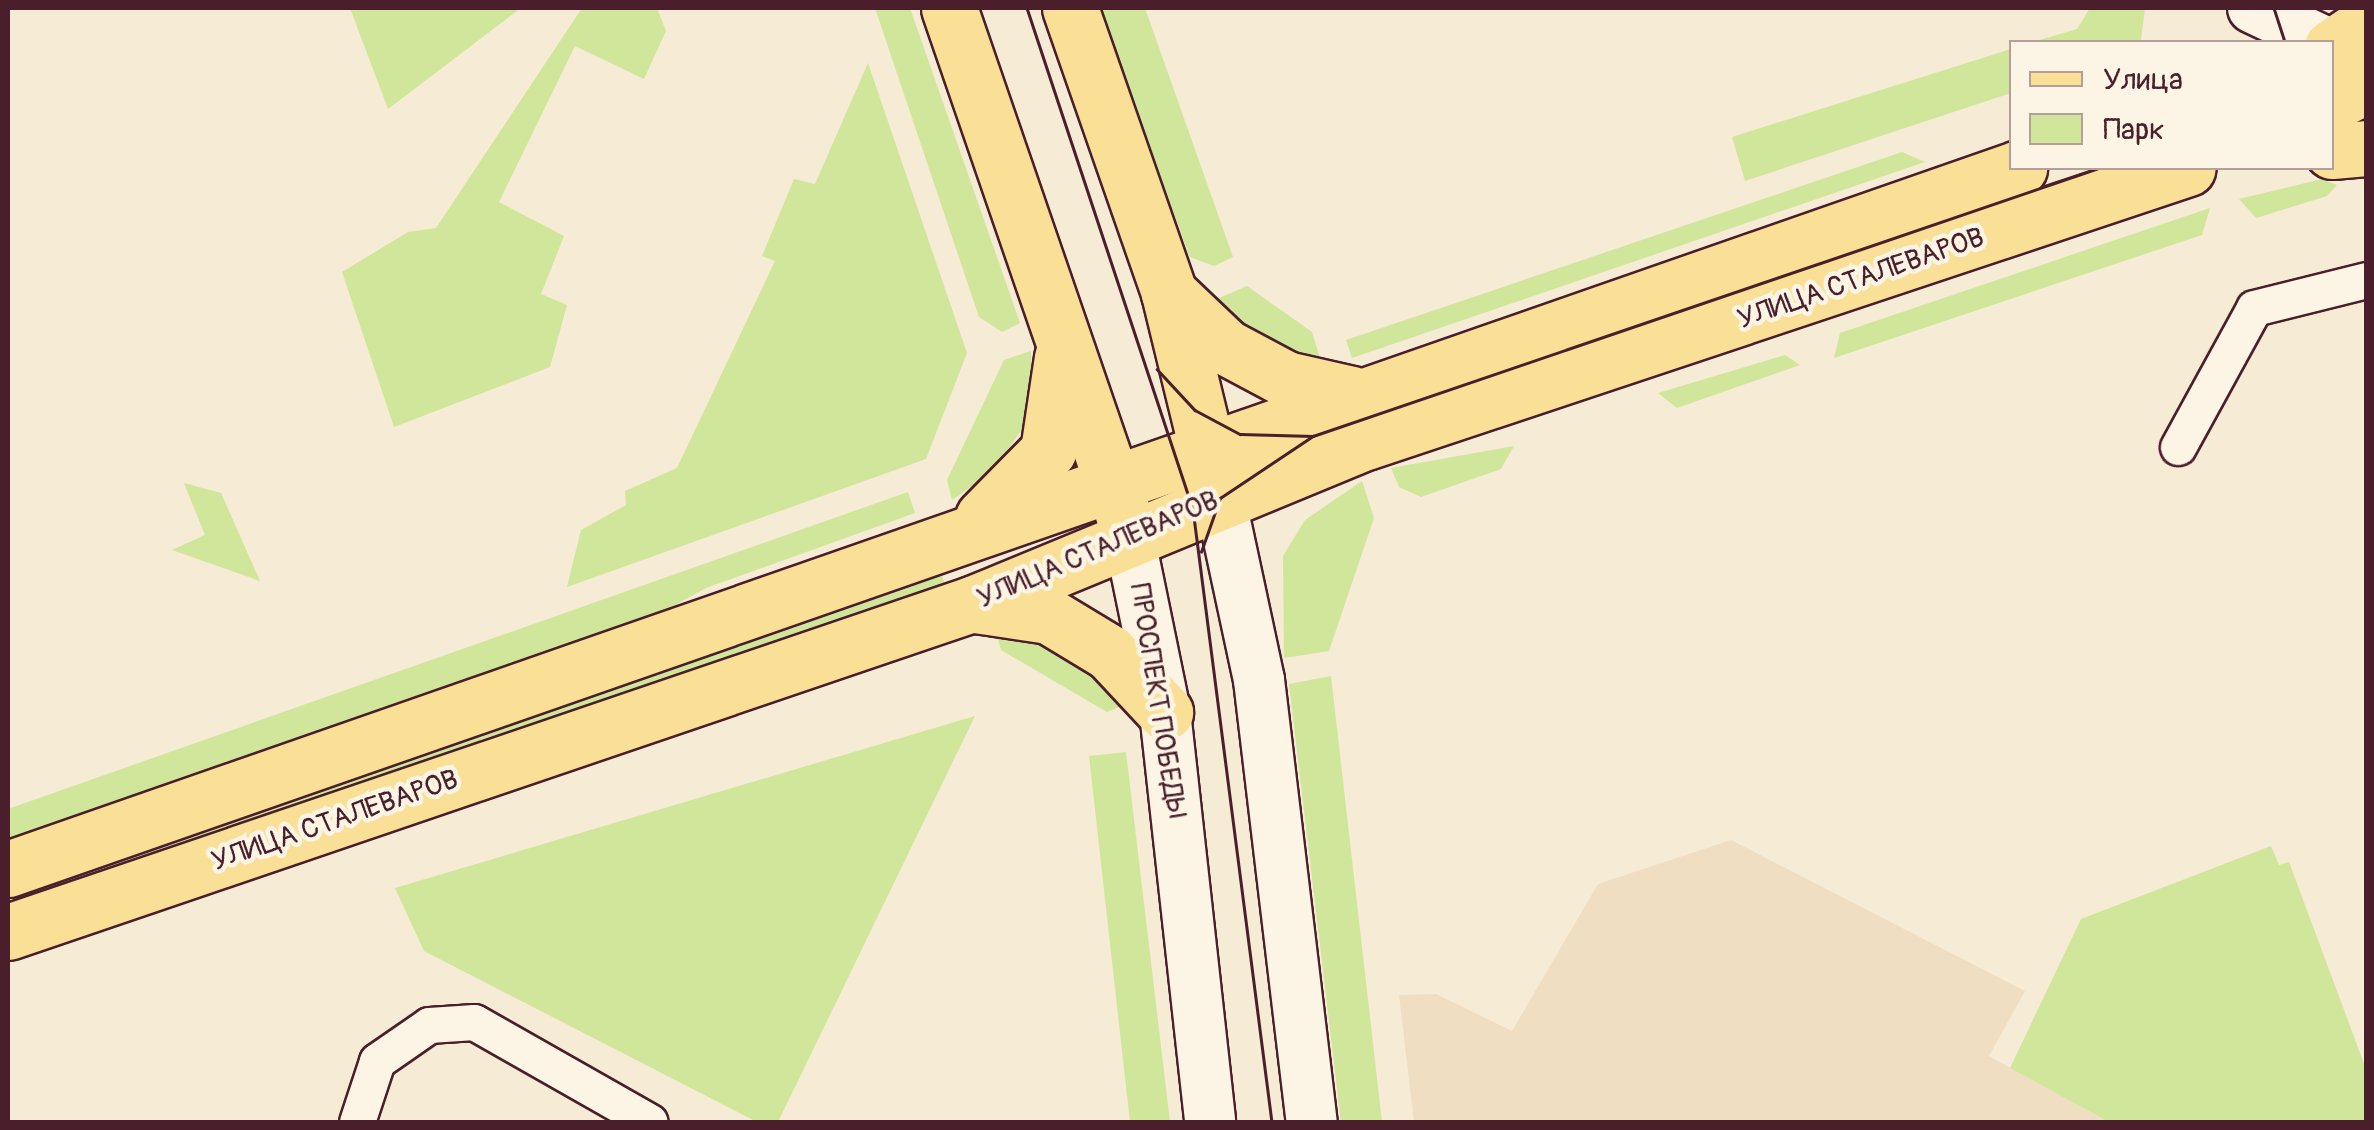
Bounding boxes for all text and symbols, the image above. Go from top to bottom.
legend [2009,40,2334,170]
text: Улица [2103,61,2183,98]
text: Парк [2103,111,2165,148]
street label: УЛИЦА СТАЛЕВАРОВ [1733,221,1989,337]
street label: УЛИЦА СТАЛЕВАРОВ [972,484,1224,616]
street label: ПРОСПЕКТ ПОБЕДЫ [1122,581,1192,821]
street label: УЛИЦА СТАЛЕВАРОВ [207,763,463,879]

